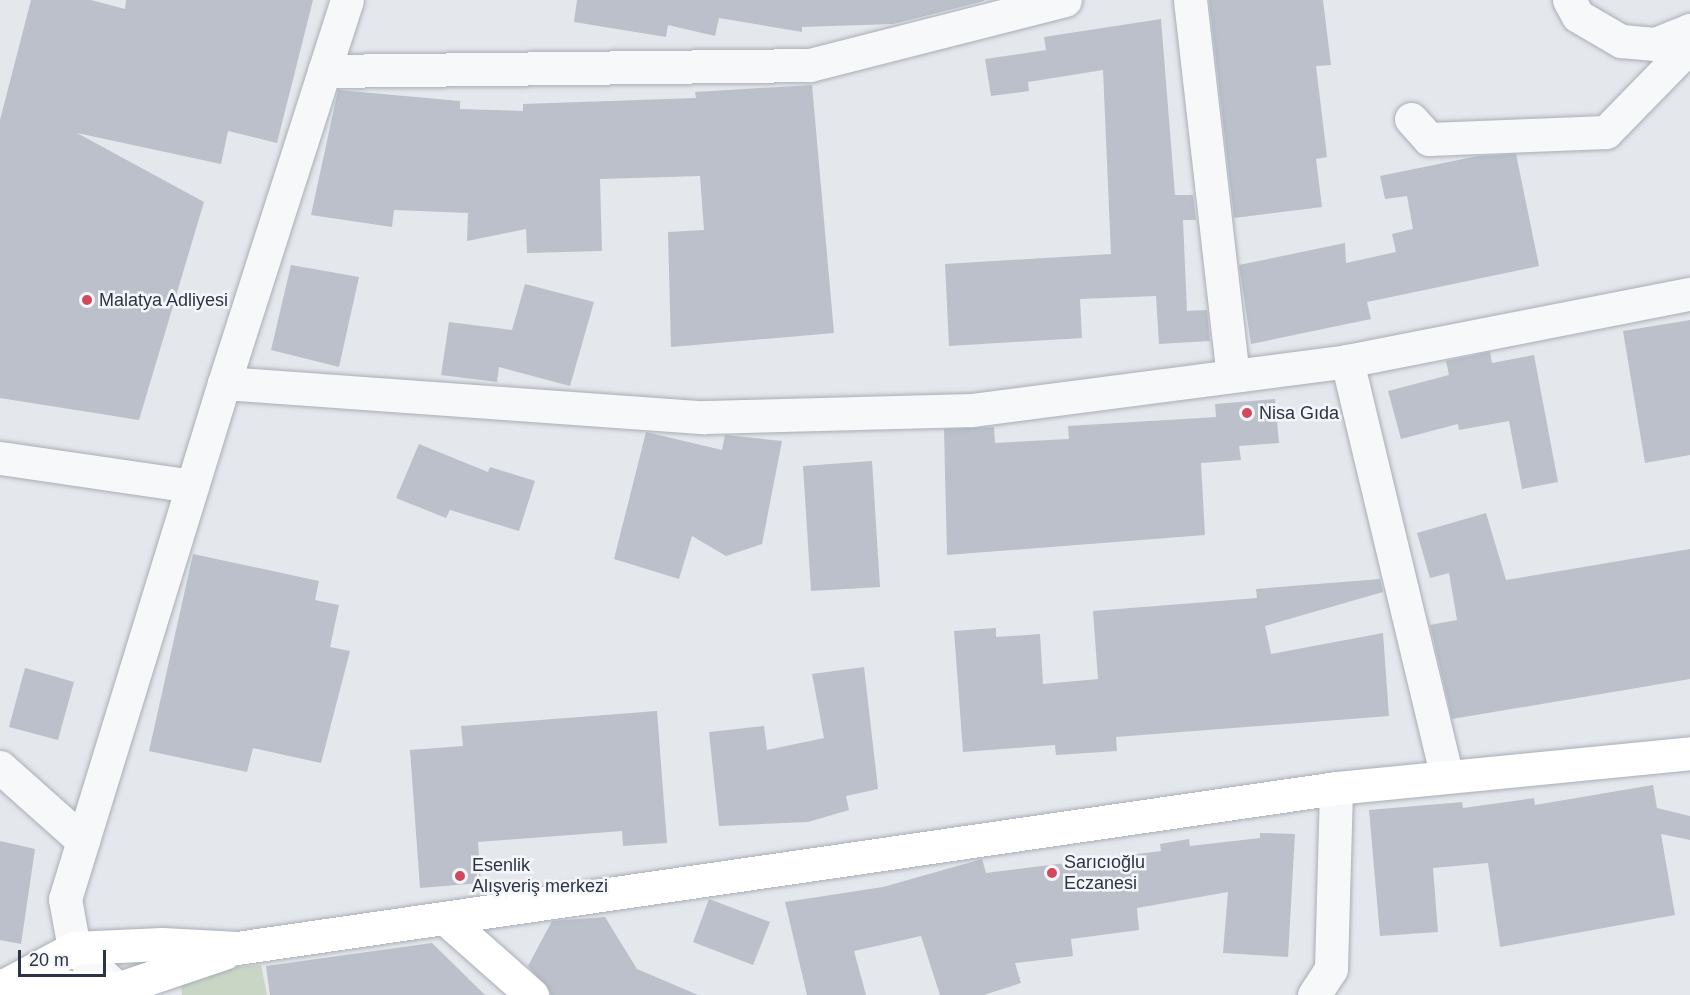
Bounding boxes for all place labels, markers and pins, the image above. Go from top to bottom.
place label: Malatya Adliyesi [99,289,229,311]
marker: Malatya Adliyesi [80,293,94,307]
place label: Nisa Gıda [1259,402,1339,424]
marker: Nisa Gıda [1240,406,1254,420]
place label: Sarıcıoğlu Eczanesi [1064,852,1145,894]
place label: Esenlik Alışveriş merkezi [472,855,608,898]
marker: Sarıcıoğlu Eczanesi [1045,866,1059,880]
marker: Esenlik Alışveriş merkezi [453,869,467,883]

